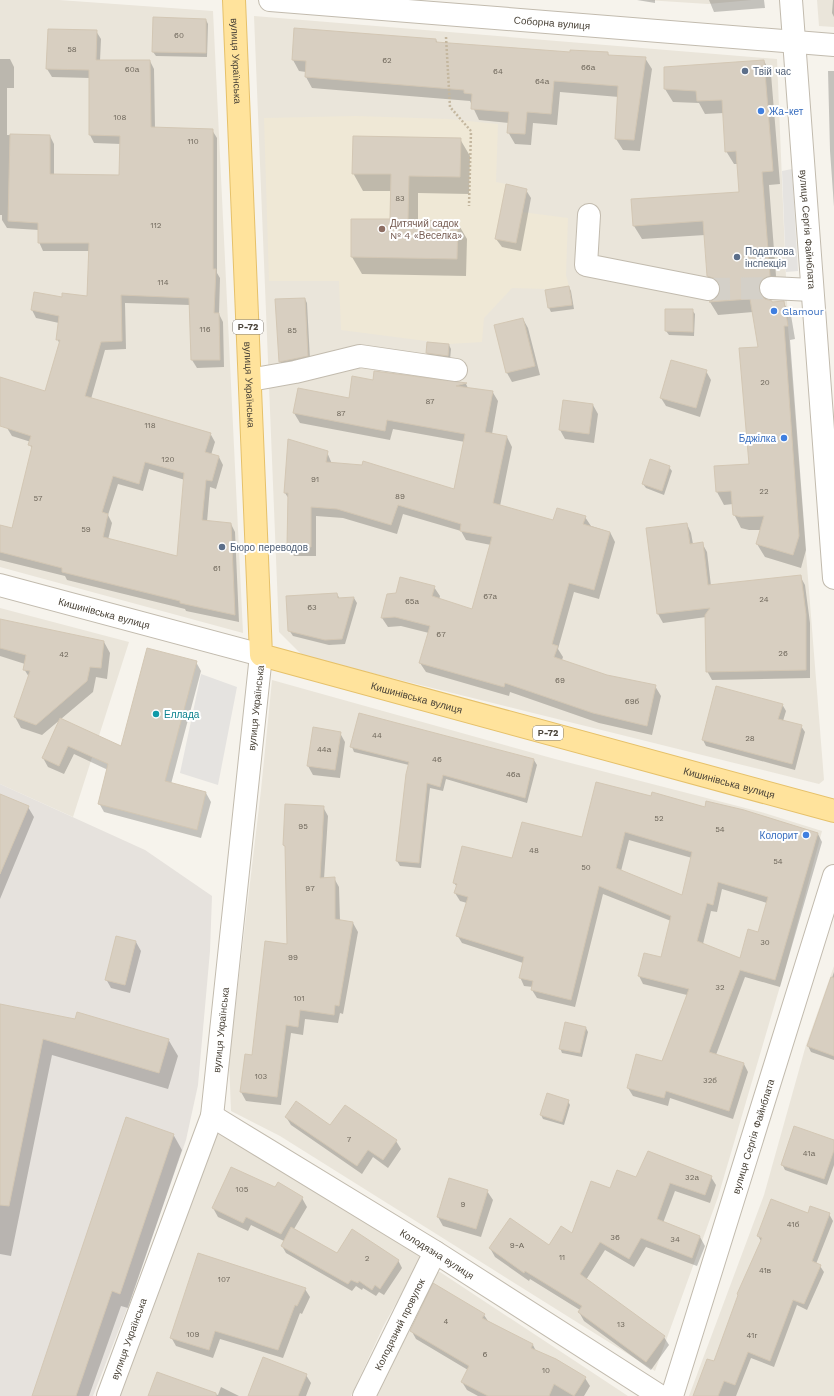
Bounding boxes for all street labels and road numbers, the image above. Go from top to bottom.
street label: Соборна вулиця [513,14,591,31]
street label: вулиця Українська [229,18,244,105]
street label: вулиця Сергія Файнблата [798,169,818,290]
road number: Р-72 [233,320,263,334]
street label: вулиця Українська [243,341,257,428]
street label: Кишинівська вулиця [57,595,151,631]
street label: вулиця Українська [246,664,266,751]
street label: Кишинівська вулиця [370,680,464,715]
road number: Р-72 [533,726,563,740]
street label: Кишинівська вулиця [682,765,776,800]
street label: вулиця Українська [211,986,231,1073]
street label: вулиця Сергія Файнблата [730,1077,776,1195]
street label: Колодязна вулиця [398,1227,476,1281]
street label: Колодязний провулок [372,1276,427,1372]
street label: вулиця Українська [109,1296,149,1381]

